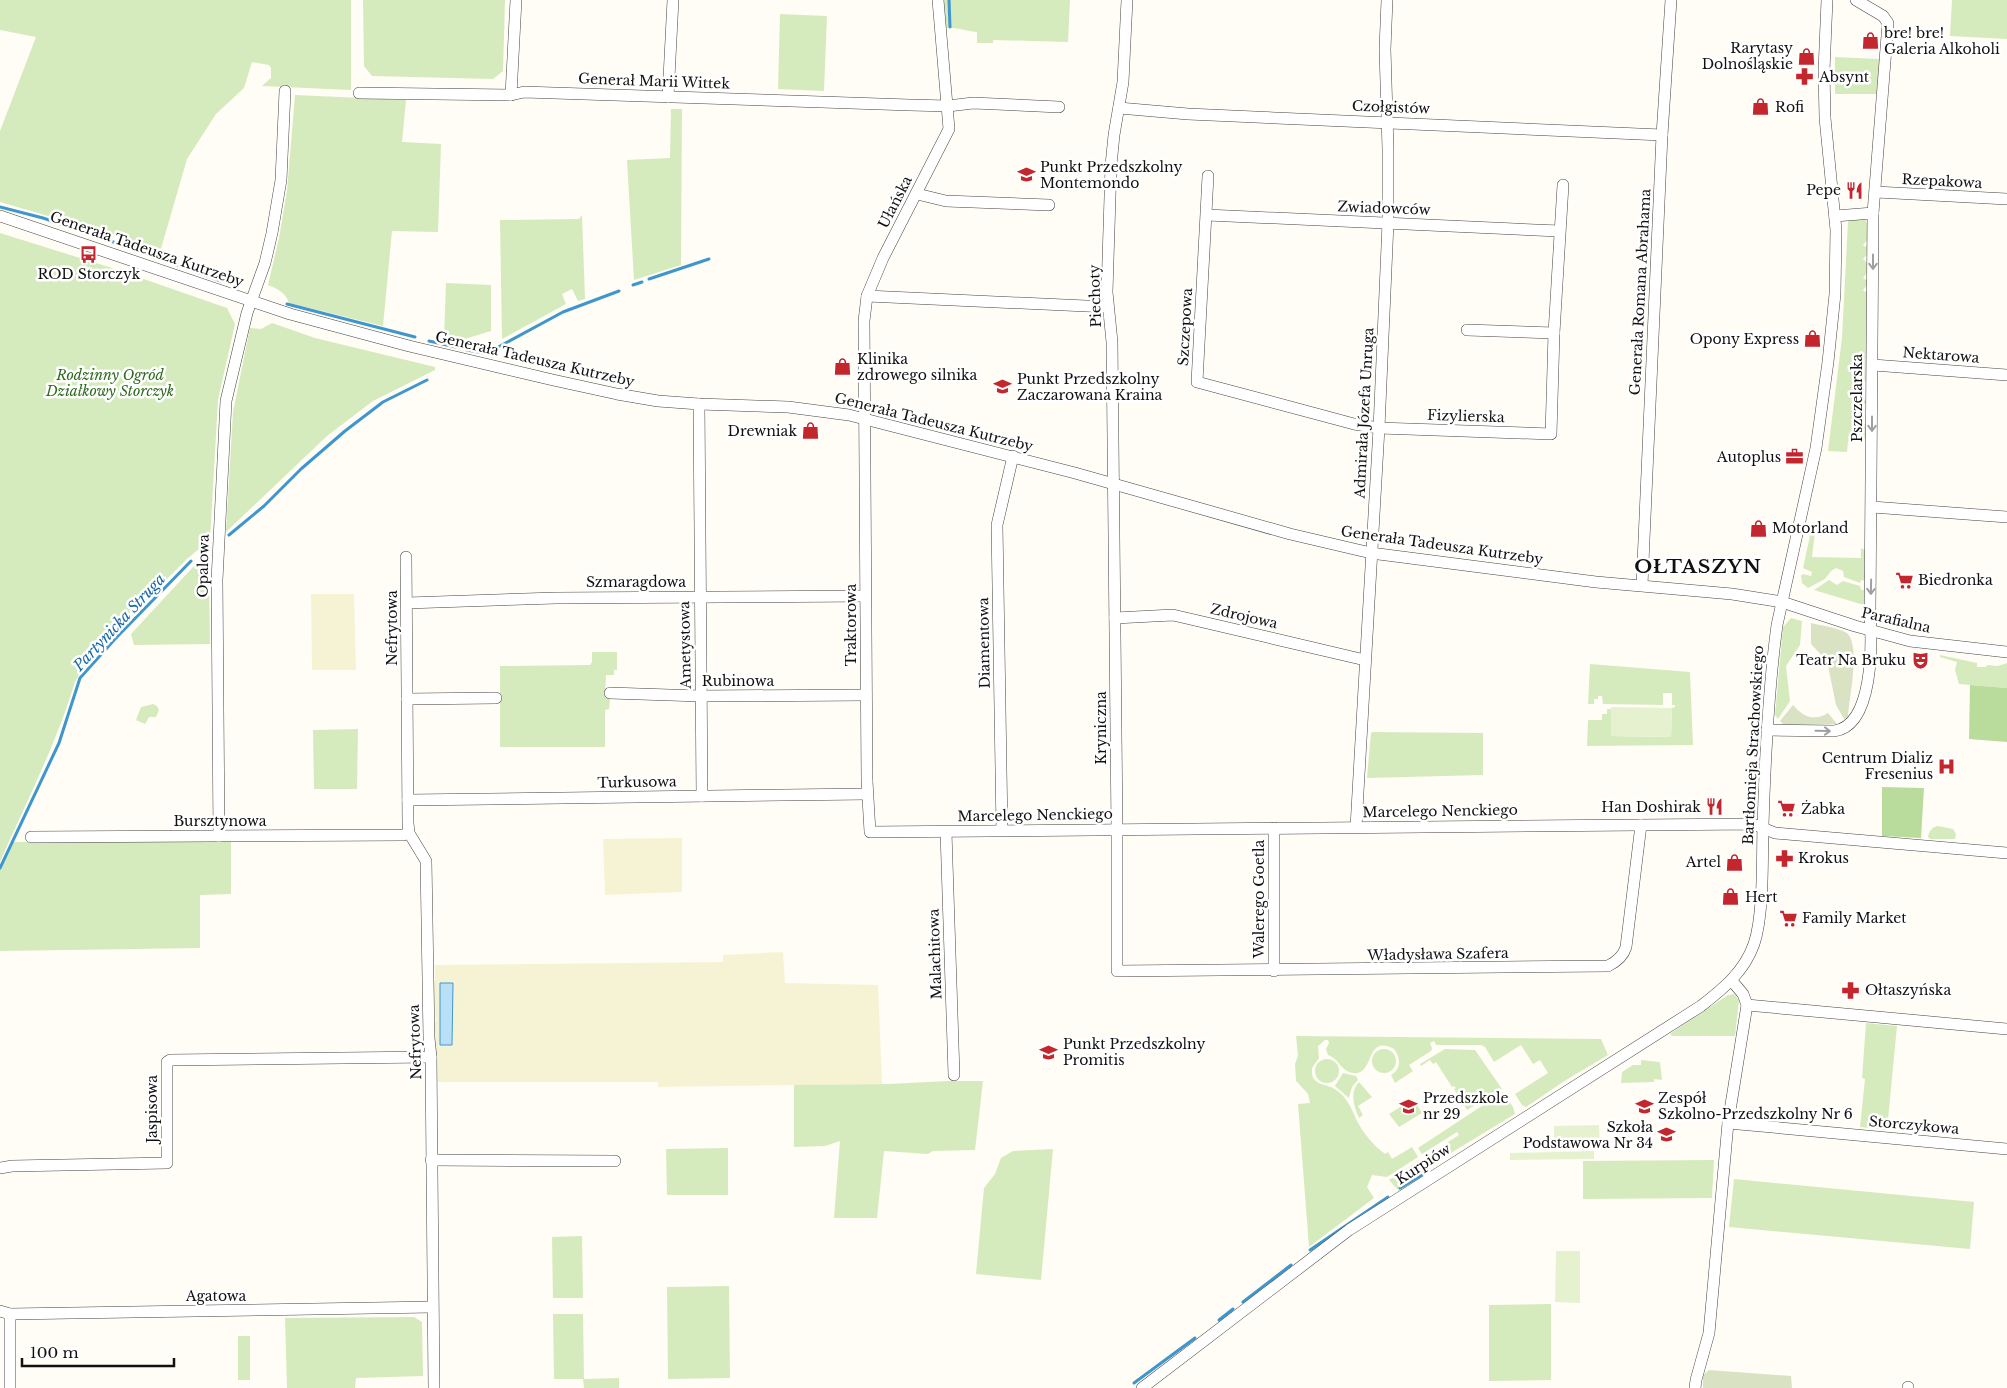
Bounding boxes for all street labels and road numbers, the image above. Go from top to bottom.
street label: Generał Marii Wittek [578,69,731,93]
street label: Czołgistów [1352,97,1431,117]
street label: Rzepakowa [1901,170,1983,192]
street label: Ułańska [874,172,916,231]
street label: Generała Romana Abrahama [1626,188,1654,396]
street label: Zwiadowców [1337,197,1431,219]
street label: Generała Tadeusza Kutrzeby [48,207,246,291]
street label: Piechoty [1085,264,1105,328]
street label: Szczepowa [1174,287,1196,366]
street label: Generała Tadeusza Kutrzeby [434,327,636,391]
street label: Admirała Józefa Unruga [1350,327,1377,500]
street label: Nektarowa [1902,343,1980,367]
street label: Pszczelarska [1848,353,1866,442]
street label: Generała Tadeusza Kutrzeby [833,389,1035,455]
street label: Fizylierska [1427,406,1505,426]
street label: Generała Tadeusza Kutrzeby [1340,522,1544,568]
street label: Opalowa [193,534,213,598]
street label: Szmaragdowa [586,573,686,591]
street label: Traktorowa [842,583,860,666]
street label: Nefrytowa [383,590,401,666]
street label: Diamentowa [974,597,994,689]
street label: Zdrojowa [1209,600,1280,633]
street label: Ametystowa [675,601,695,690]
street label: Parafialna [1860,603,1933,637]
street label: Bartłomieja Strachowskiego [1739,645,1767,845]
street label: Rubinowa [702,672,774,690]
street label: Kryniczna [1092,691,1110,765]
street label: Turkusowa [597,772,677,792]
street label: Marcelego Nenckiego [1362,801,1518,821]
street label: Marcelego Nenckiego [957,805,1113,825]
street label: Bursztynowa [173,812,267,830]
street label: Walerego Goetla [1250,839,1268,959]
street label: Malachitowa [924,908,946,1000]
street label: Władysława Szafera [1366,944,1509,964]
street label: Nefrytowa [405,1004,425,1080]
street label: Jaspisowa [143,1075,161,1145]
street label: Storczykowa [1868,1112,1960,1138]
street label: Kurpiów [1392,1140,1454,1188]
street label: Agatowa [185,1287,247,1305]

